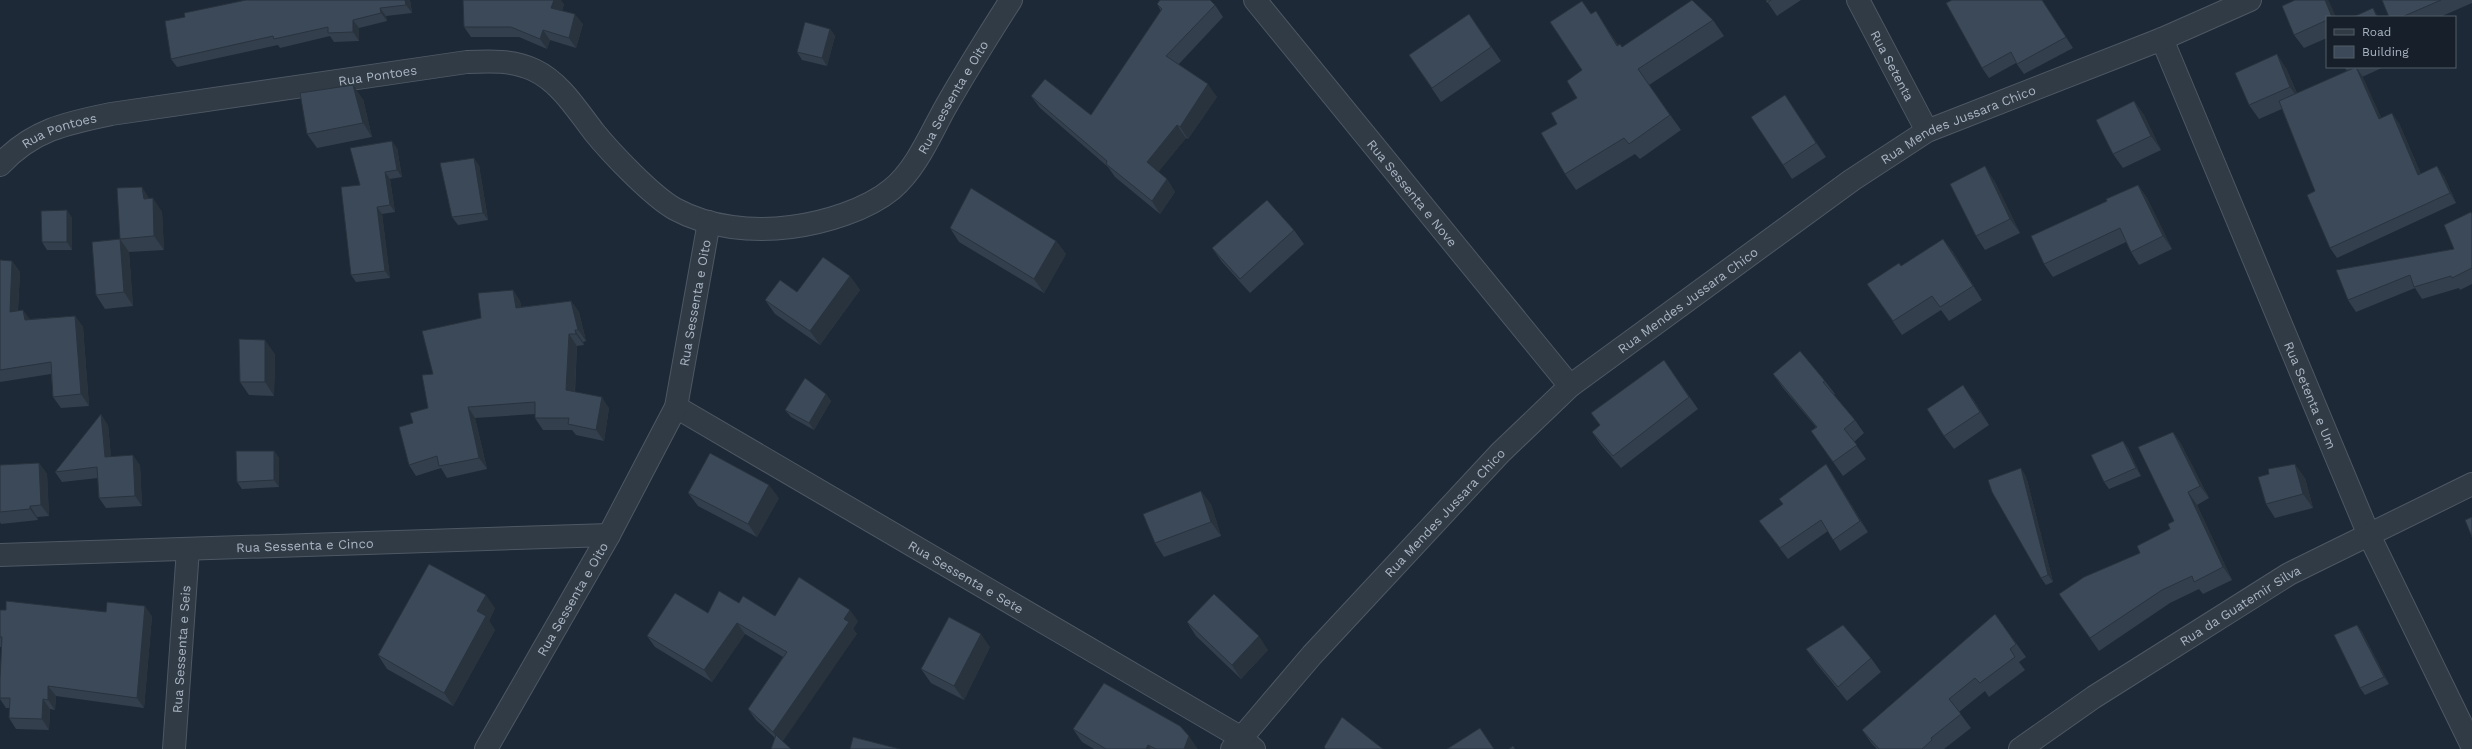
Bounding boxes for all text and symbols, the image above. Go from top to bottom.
legend [2326,16,2456,68]
text: Road [2362,25,2391,39]
street label: Rua Setenta [1867,28,1917,104]
street label: Rua Sessenta e Oito [915,38,992,157]
text: Building [2362,45,2409,59]
street label: Rua Pontoes [337,62,418,89]
street label: Rua Mendes Jussara Chico [1878,82,2038,167]
street label: Rua Pontoes [19,110,98,152]
street label: Rua Sessenta e Nove [1364,137,1460,250]
street label: Rua Sessenta e Oito [676,238,714,368]
street label: Rua Mendes Jussara Chico [1615,244,1761,357]
street label: Rua Setenta e Um [2281,339,2339,451]
street label: Rua Mendes Jussara Chico [1382,446,1508,580]
street label: Rua Sessenta e Cinco [236,536,374,555]
street label: Rua Sessenta e Sete [906,538,1026,617]
street label: Rua Sessenta e Oito [534,540,611,659]
street label: Rua da Guatemir Silva [2177,562,2304,649]
street label: Rua Sessenta e Seis [170,585,193,714]

